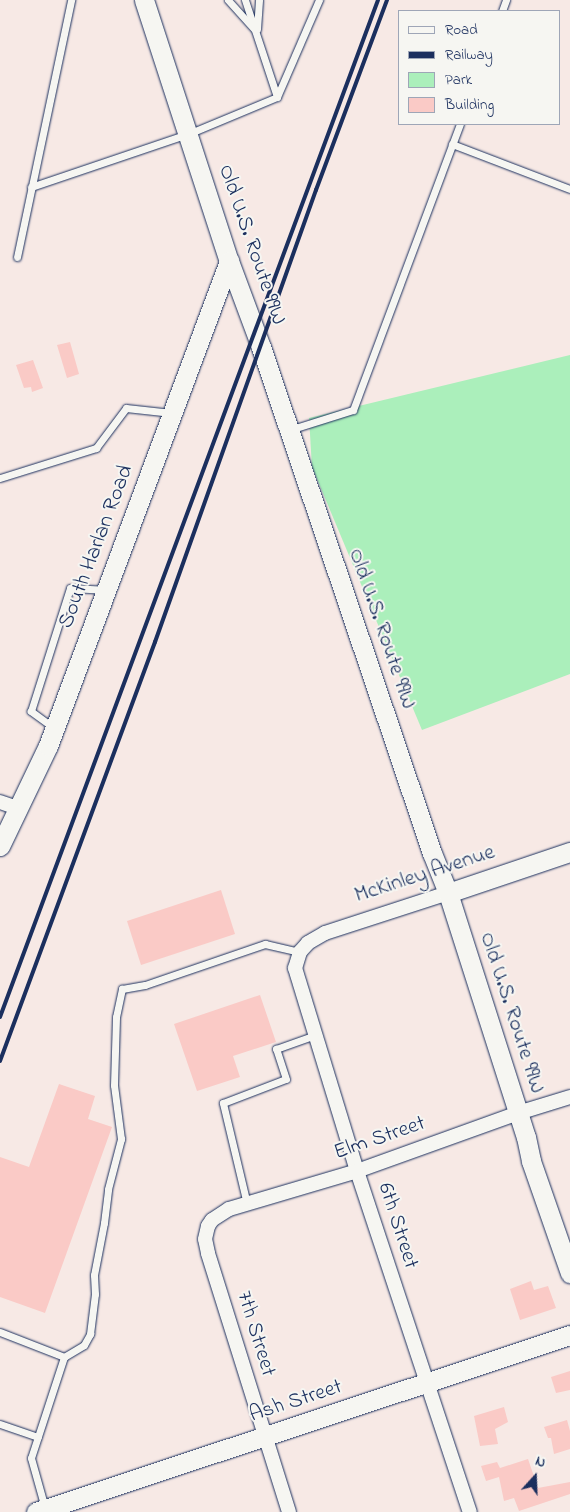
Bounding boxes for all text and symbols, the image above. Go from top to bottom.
legend [398,10,560,125]
text: Road [445,19,478,41]
text: Railway [445,44,493,66]
text: Park [445,69,472,91]
text: Building [445,94,494,116]
street label: Old U.S. Route 99W [211,161,291,329]
street label: South Harlan Road [54,462,140,632]
street label: Old U.S. Route 99W [341,545,421,713]
street label: McKinley Avenue [352,840,498,910]
street label: Old U.S. Route 99W [473,929,549,1097]
street label: Elm Street [331,1111,429,1167]
street label: 6th Street [371,1180,423,1272]
street label: 7th Street [230,1288,280,1380]
street label: Ash Street [246,1375,346,1429]
text: N [532,1451,548,1474]
north arrow [510,1452,560,1502]

